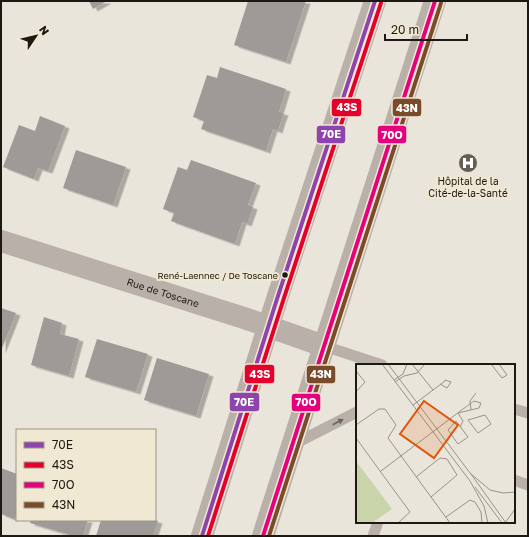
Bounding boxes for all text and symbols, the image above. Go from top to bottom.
north arrow [16,16,56,56]
scale bar [385,16,467,42]
text: 20 m [391,22,419,37]
text: N [37,23,52,37]
line badge: 43S [331,98,362,117]
line badge: 43N [392,98,422,117]
text: 43S [337,100,357,113]
text: 43N [396,101,418,114]
line badge: 70E [316,125,346,144]
line badge: 70O [377,125,407,144]
text: 70E [321,127,341,140]
text: 70O [381,128,403,141]
hospital icon: Hôpital de la Cité-de-la-Santé [457,152,479,174]
place label: Hôpital de la Cité-de-la-Santé [428,175,508,199]
place label: René-Laennec / De Toscane [158,270,278,281]
marker: René-Laennec / De Toscane [280,270,290,280]
street label: Rue de Toscane [125,275,201,309]
line badge: 43S [244,364,275,384]
inset map [356,364,515,523]
line badge: 43N [306,365,336,384]
text: 43S [250,367,270,380]
text: 43N [310,367,332,380]
line badge: 70E [229,392,260,412]
line badge: 70O [291,393,321,412]
text: 70E [234,395,254,408]
text: 70O [295,395,317,408]
one-way arrow [332,418,344,425]
legend [16,429,156,521]
text: 70E [52,437,73,452]
text: 43S [52,457,74,472]
text: 70O [52,477,75,492]
text: 43N [52,497,75,512]

